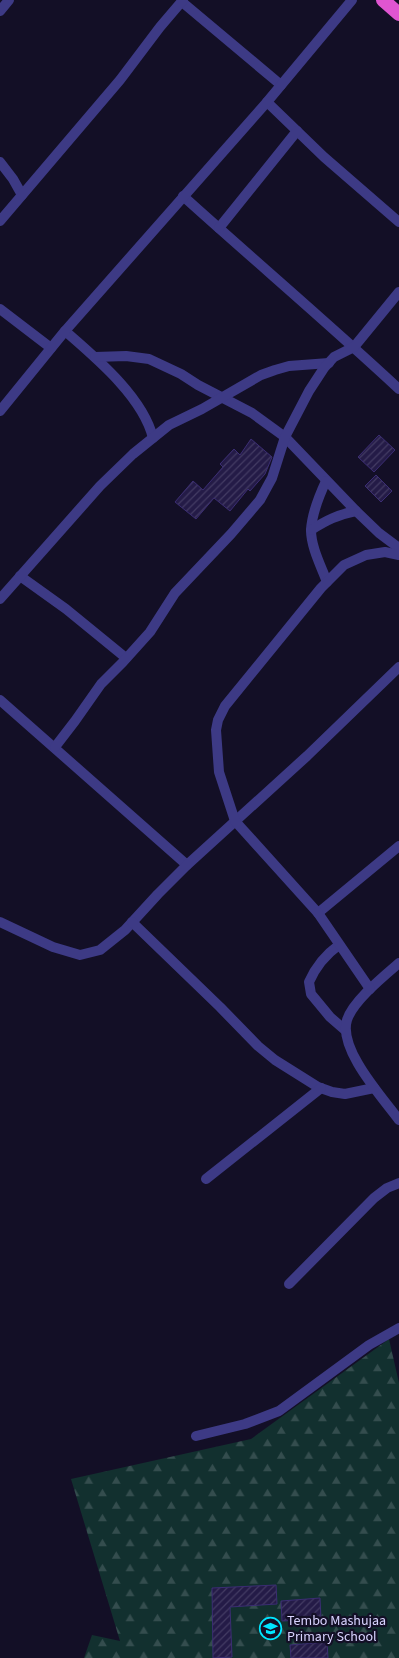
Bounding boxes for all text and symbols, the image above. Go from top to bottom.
place label: Tembo Mashujaa Primary School [287,1611,386,1647]
school or university icon: Tembo Mashujaa Primary School [259,1617,283,1641]

